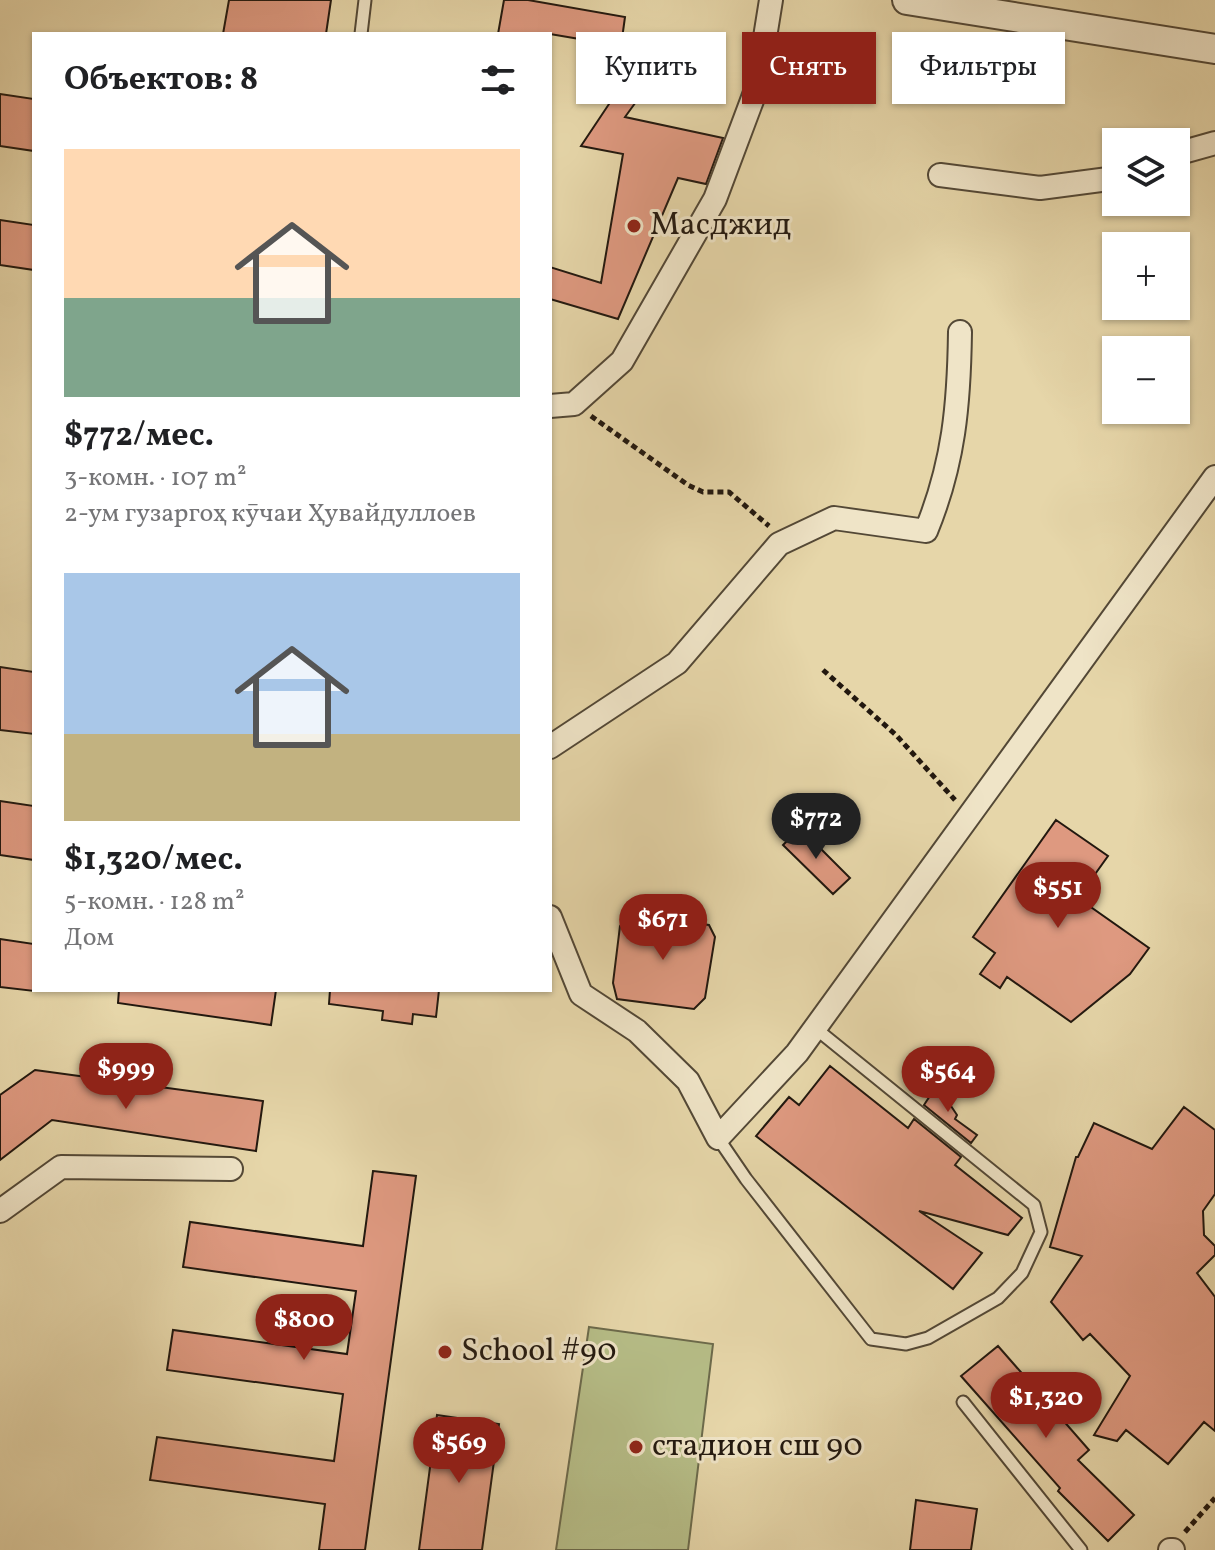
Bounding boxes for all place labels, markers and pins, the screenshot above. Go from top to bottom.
place label: Масджид [650,204,791,248]
marker: Масджид [625,217,643,235]
pin: $772 [769,793,863,861]
pin: $551 [1011,862,1105,930]
pin: $671 [616,894,710,962]
pin: $999 [79,1043,173,1111]
pin: $564 [901,1046,995,1114]
pin: $800 [257,1294,351,1362]
place label: School #90 [461,1330,616,1374]
marker: School #90 [436,1343,454,1361]
pin: $1,320 [981,1372,1111,1440]
pin: $569 [412,1417,506,1485]
place label: стадион сш 90 [652,1425,863,1469]
marker: стадион сш 90 [627,1438,645,1456]

